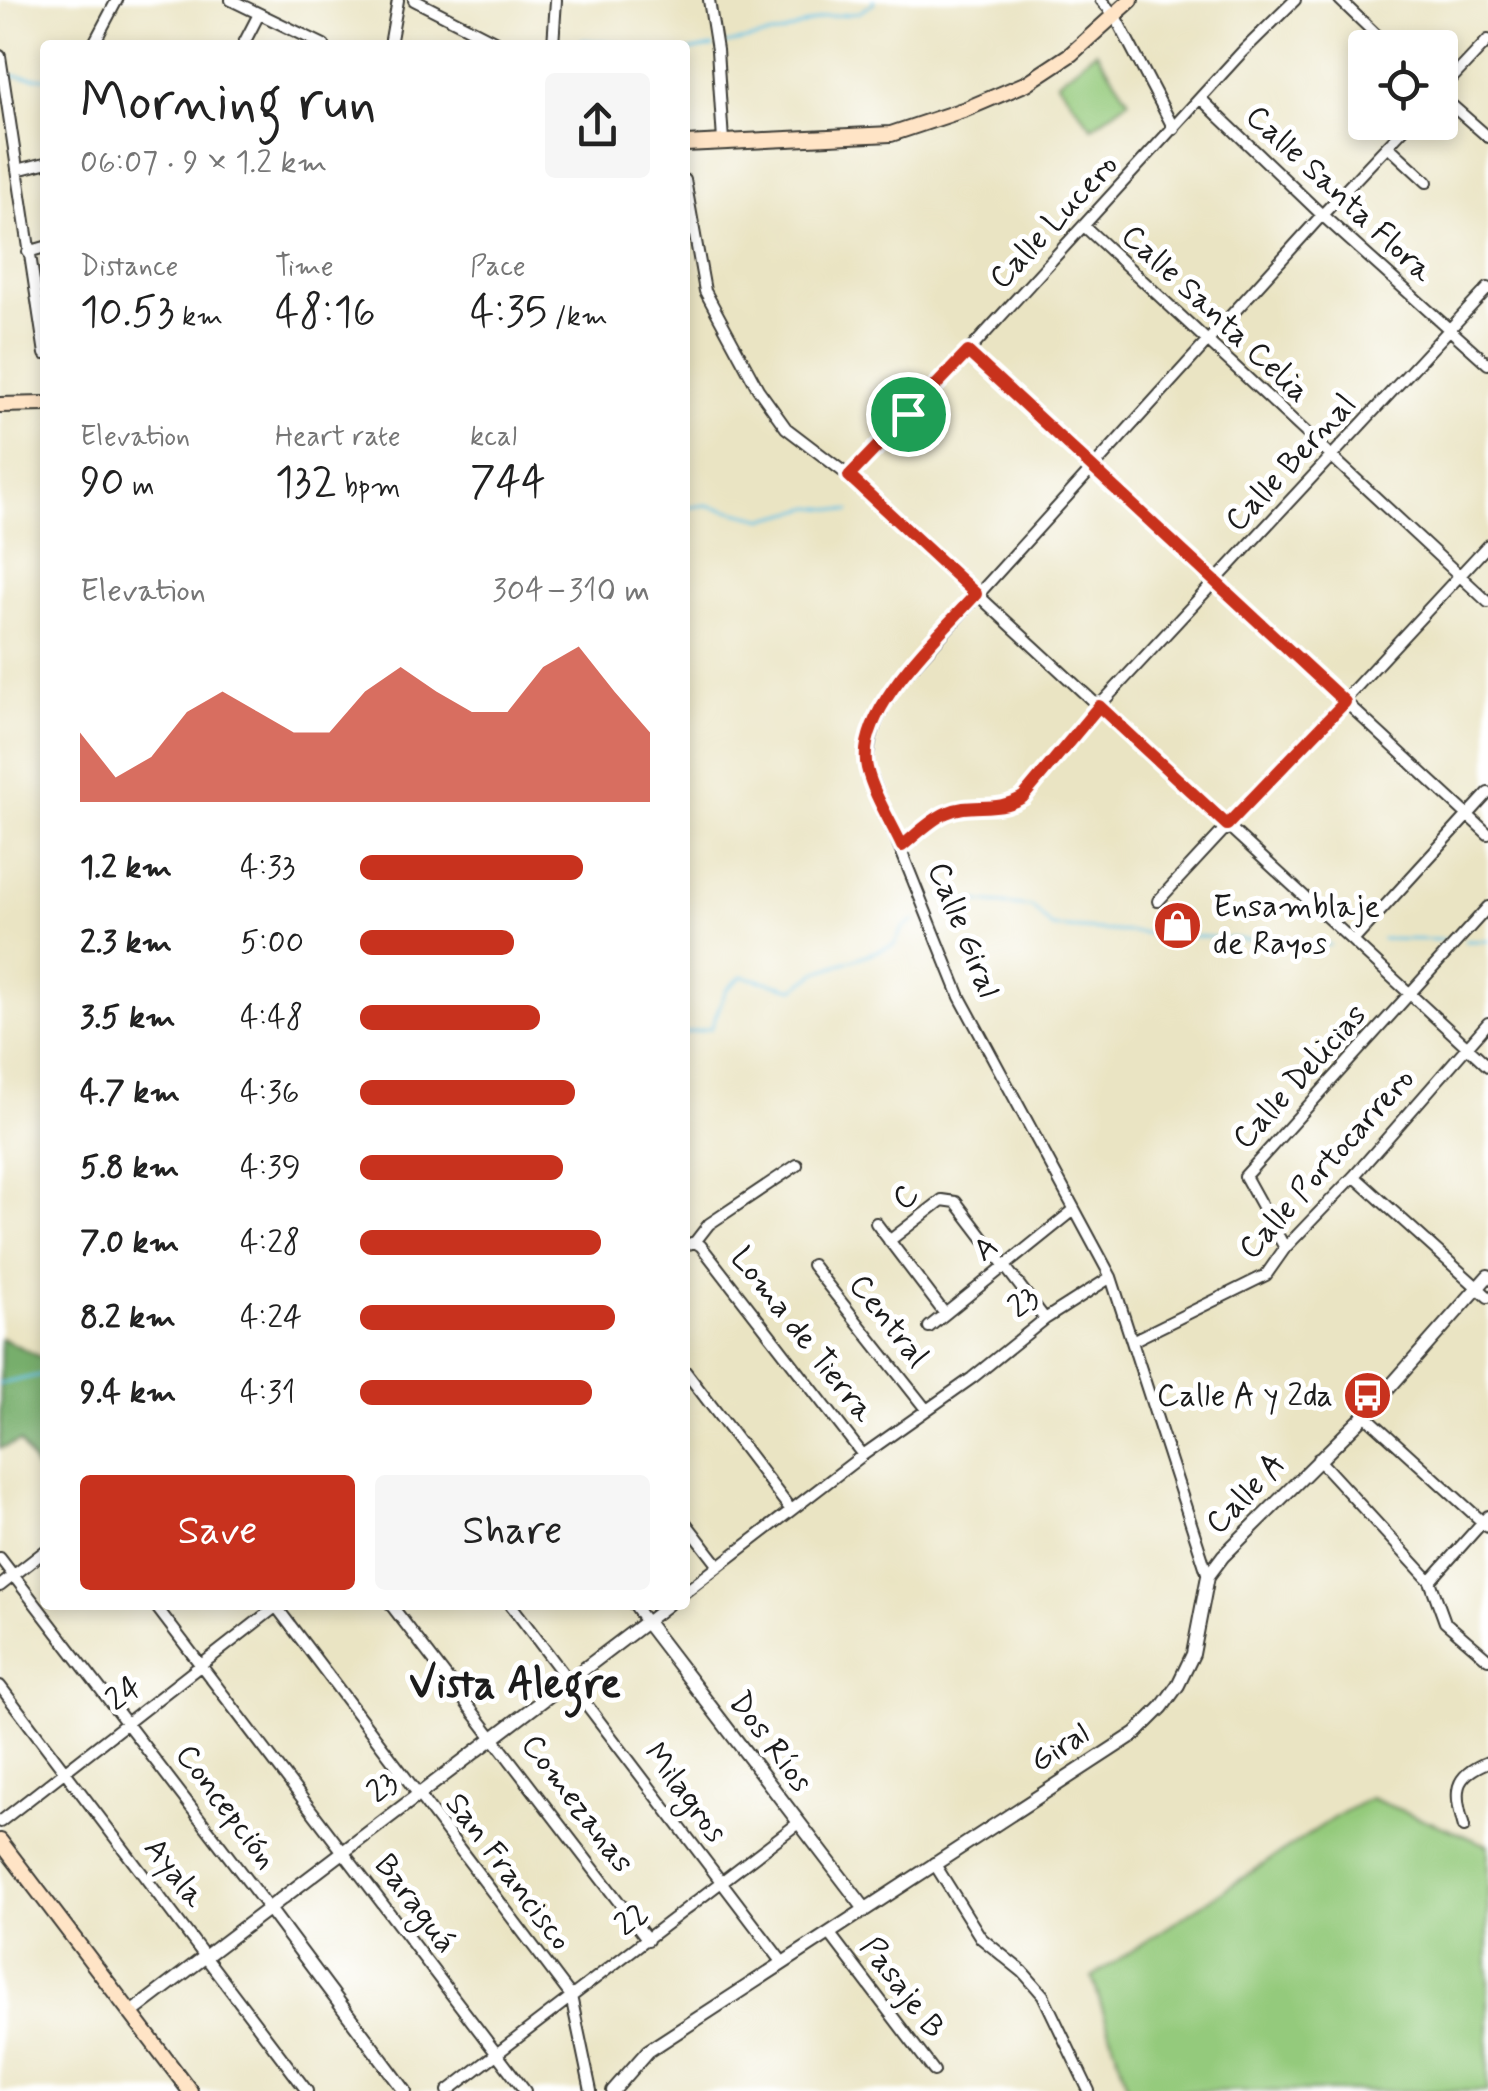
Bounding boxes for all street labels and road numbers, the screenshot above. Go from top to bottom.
street label: Calle Santa Flora [1236,96,1443,293]
street label: Calle Lucero [980,145,1128,299]
street label: Calle Santa Celia [1112,216,1318,412]
street label: Calle Bernal [1216,385,1366,541]
street label: Calle Giral [917,856,1009,1004]
street label: Calle Delicias [1224,995,1376,1159]
street label: Calle Portocarrero [1230,1059,1424,1269]
street label: C [884,1173,928,1221]
street label: A [965,1226,1007,1272]
street label: Loma de Tierra [720,1239,884,1432]
street label: Central [838,1266,938,1376]
street label: 23 [1000,1277,1048,1329]
street label: Calle A [1197,1444,1295,1544]
street label: 24 [97,1667,151,1721]
street label: Dos Ríos [718,1683,822,1801]
street label: Giral [1022,1713,1098,1783]
street label: Comezanas [511,1726,643,1882]
street label: Milagros [632,1734,736,1853]
street label: Concepción [165,1736,287,1878]
street label: 23 [359,1762,407,1814]
street label: San Francisco [435,1785,581,1959]
street label: Ayala [133,1829,215,1917]
street label: Baraguá [362,1846,466,1963]
street label: 22 [606,1893,658,1947]
street label: Pasaje B [850,1928,954,2048]

